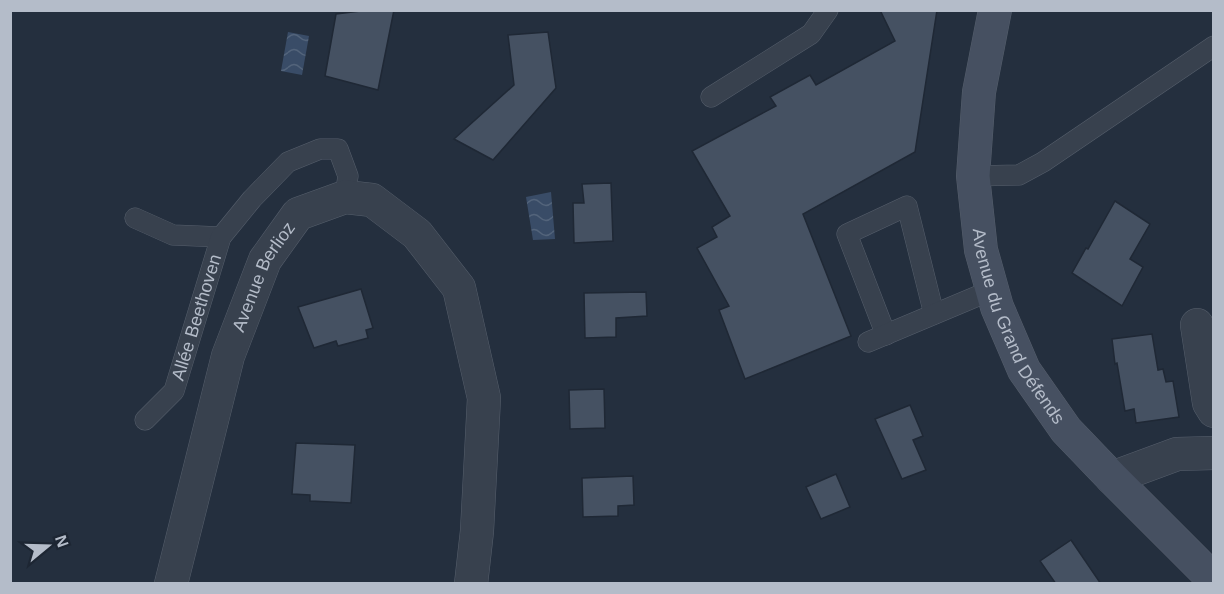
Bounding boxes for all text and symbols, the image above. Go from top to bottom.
street label: Avenue Berlioz [228,218,299,335]
street label: Avenue du Grand Défends [969,227,1069,428]
street label: Allée Beethoven [168,252,225,383]
north arrow [18,516,78,576]
text: N [52,533,72,550]

